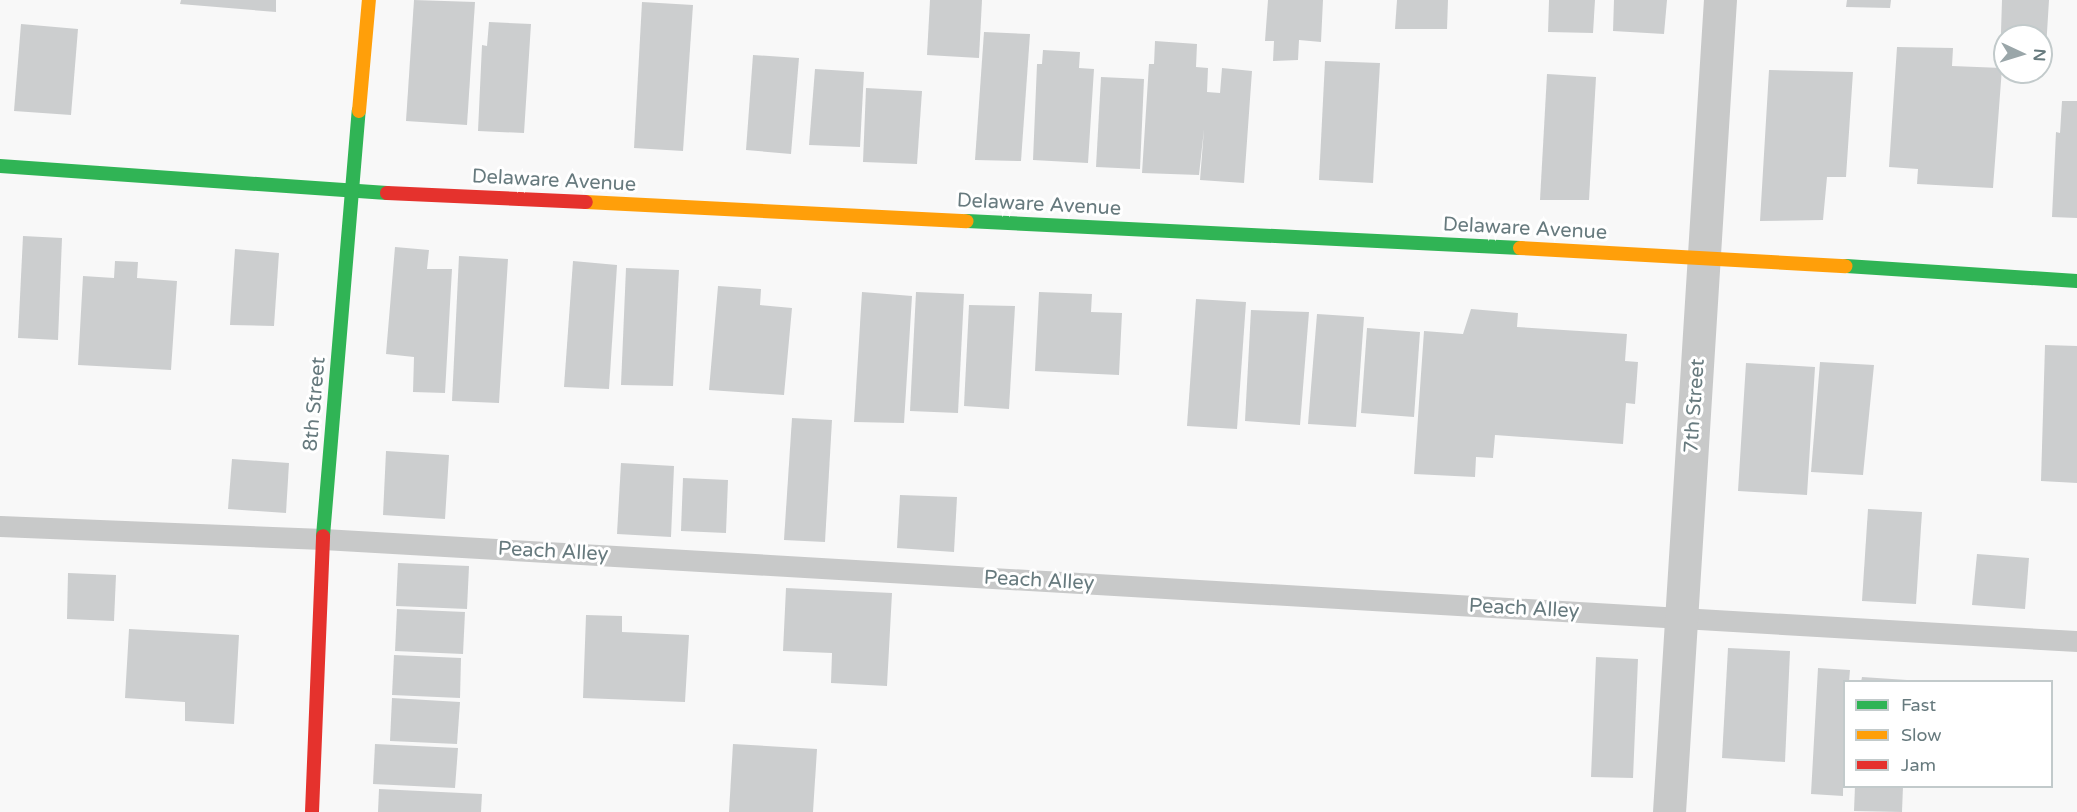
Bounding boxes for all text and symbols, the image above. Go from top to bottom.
north arrow [1993,24,2053,84]
text: N [2029,48,2049,62]
street label: Delaware Avenue [471,165,637,197]
street label: Delaware Avenue [956,189,1122,221]
street label: Delaware Avenue [1442,213,1608,245]
street label: 8th Street [299,356,331,452]
street label: 7th Street [1680,358,1710,454]
street label: Peach Alley [497,537,609,567]
street label: Peach Alley [983,566,1095,596]
street label: Peach Alley [1468,594,1580,624]
legend [1843,680,2053,788]
text: Fast [1901,694,1936,716]
text: Slow [1901,724,1942,746]
text: Jam [1901,754,1936,776]

